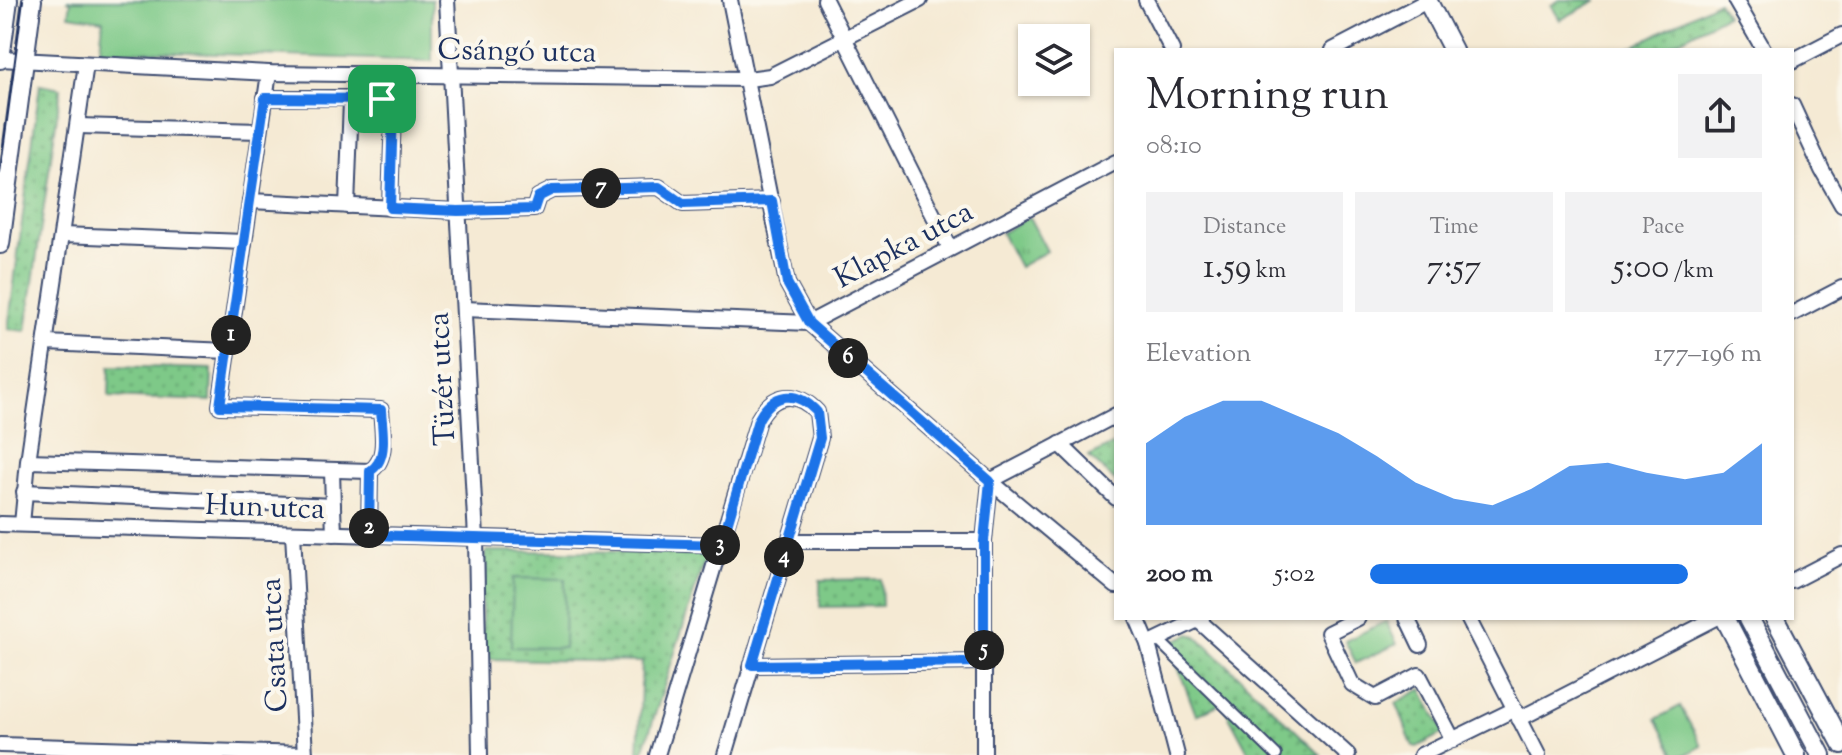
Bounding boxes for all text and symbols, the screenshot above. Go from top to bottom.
map controls [1018,24,1090,96]
button: layers [1018,24,1090,96]
street label: Csángó utca [437,30,597,75]
pin [348,65,416,133]
text: Morning run [1146,66,1389,129]
button: share [1678,74,1762,158]
icon: arrive [360,77,404,121]
text: 08:10 [1146,128,1202,165]
pin: 7 [581,168,621,208]
text: 7 [595,172,607,204]
street label: Klapka utca [827,192,981,301]
text: Distance [1203,212,1286,244]
text: Time [1430,212,1478,244]
text: Pace [1642,212,1684,244]
text: 1.59 [1203,244,1251,293]
text: 7:57 [1427,244,1481,293]
text: 5:00 [1613,244,1669,293]
text: km [1251,256,1286,288]
text: /km [1669,256,1714,288]
street label: Tüzér utca [419,311,468,447]
pin: 1 [211,315,251,355]
text: 1 [227,319,235,351]
text: Elevation [1146,336,1251,373]
text: 177–196 m [1654,336,1762,373]
pin: 6 [828,338,868,378]
text: 6 [843,342,853,374]
street label: Hun utca [204,485,326,532]
pin: 2 [349,508,389,548]
text: 2 [364,512,374,544]
pin: 3 [700,525,740,565]
text: 3 [716,529,724,561]
pin: 4 [764,537,804,577]
text: 4 [778,541,790,573]
text: 200 m [1146,556,1213,593]
text: 5:02 [1274,556,1315,593]
street label: Csata utca [250,576,300,713]
pin: 5 [964,630,1004,670]
text: 5 [980,634,988,666]

